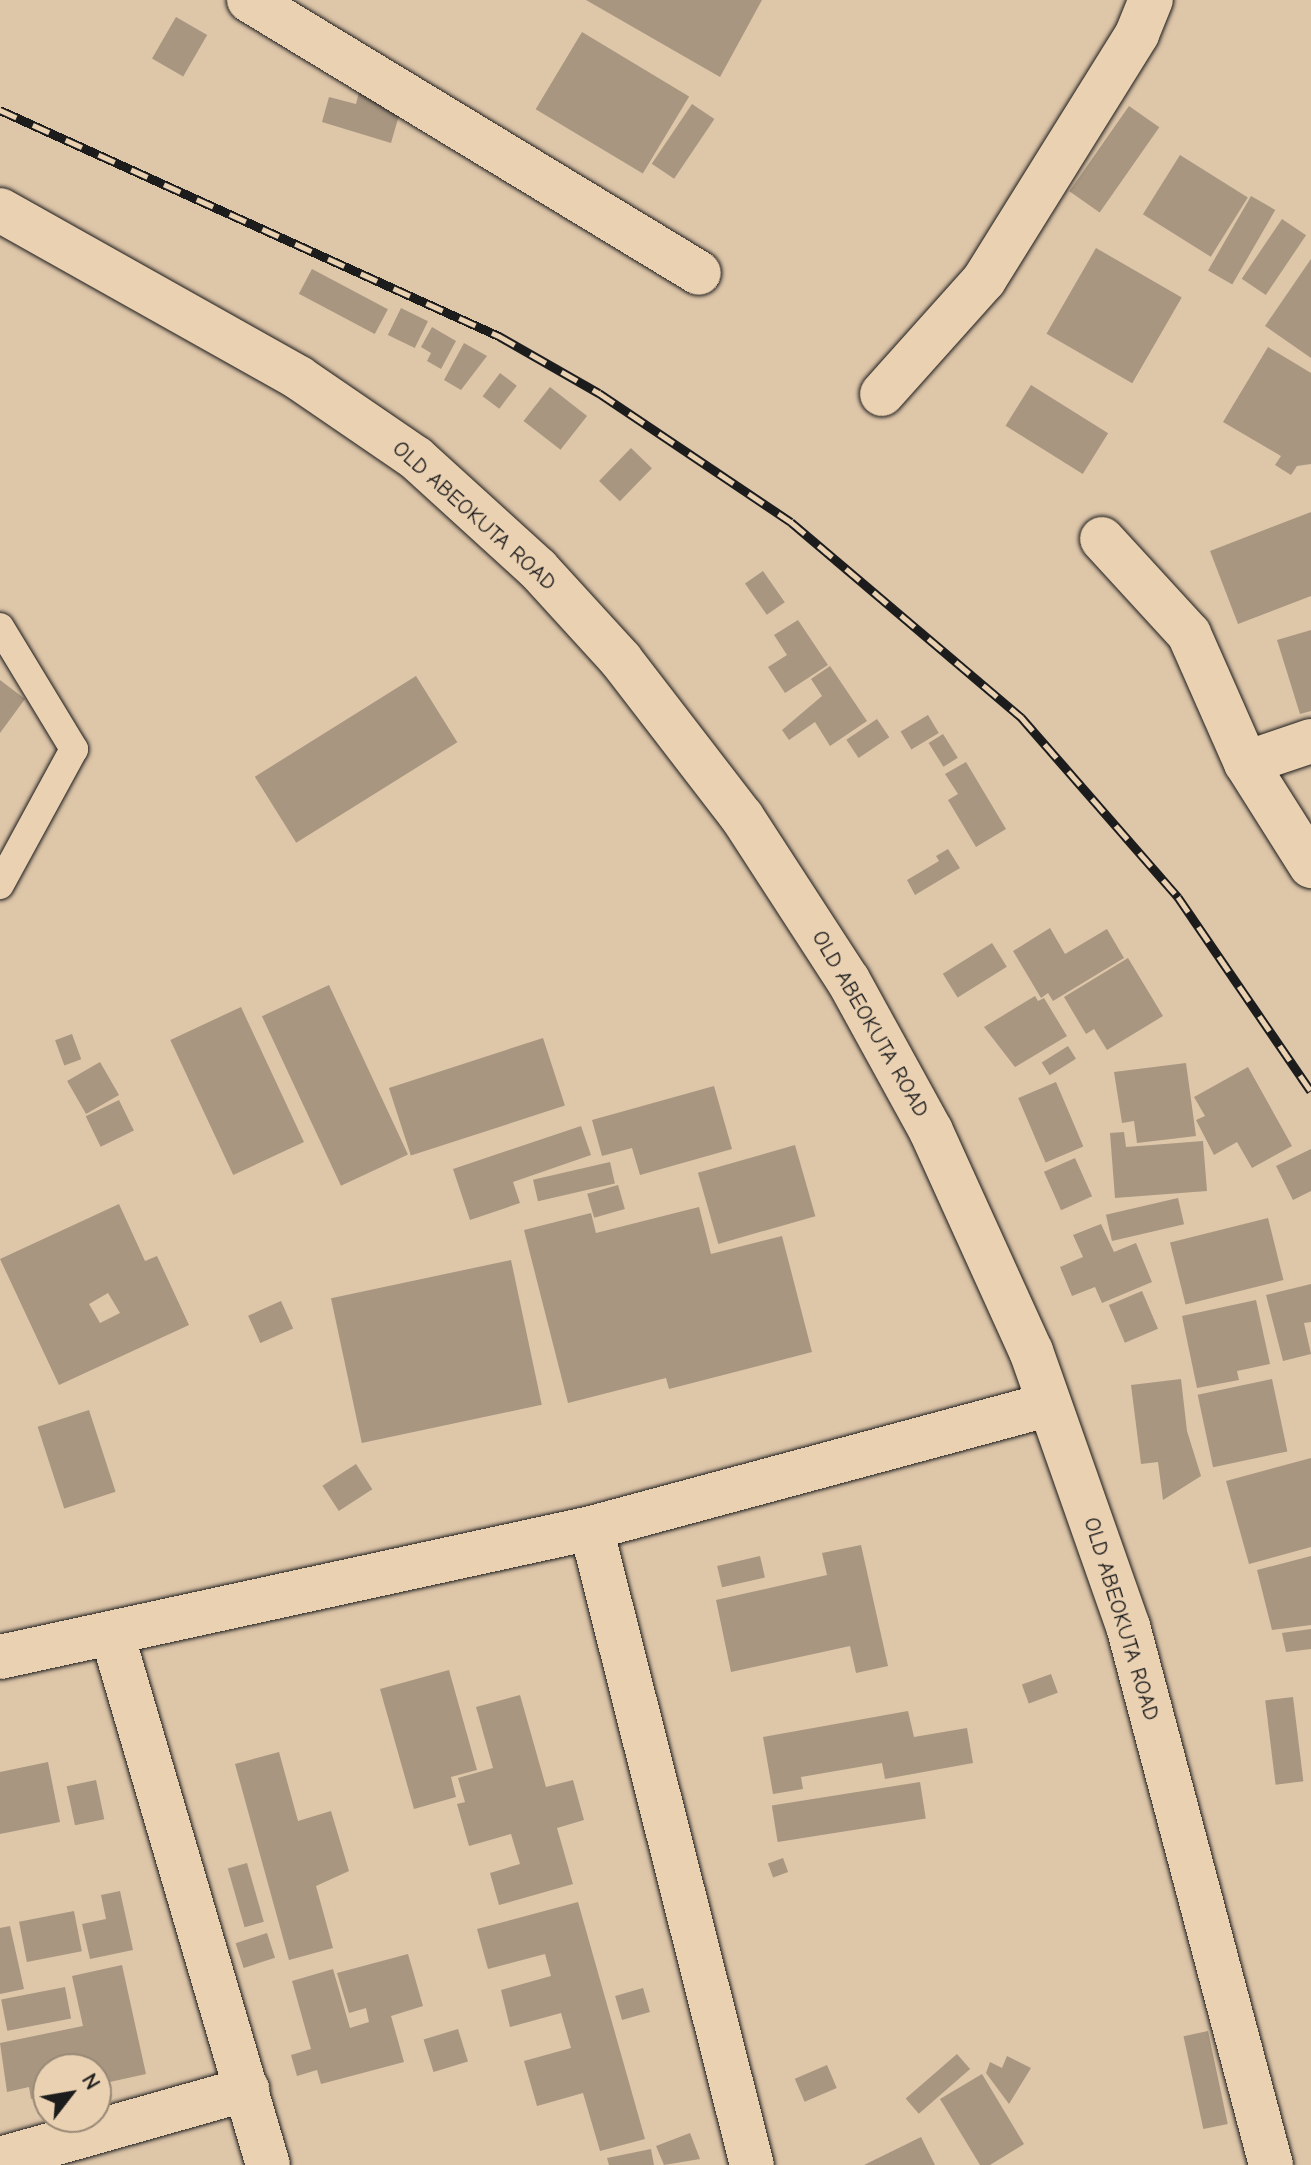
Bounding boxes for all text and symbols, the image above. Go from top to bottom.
street label: OLD ABEOKUTA ROAD [387,436,561,596]
street label: OLD ABEOKUTA ROAD [806,926,934,1122]
street label: OLD ABEOKUTA ROAD [1078,1514,1164,1724]
north arrow [32,2053,112,2133]
text: N [76,2069,106,2095]

